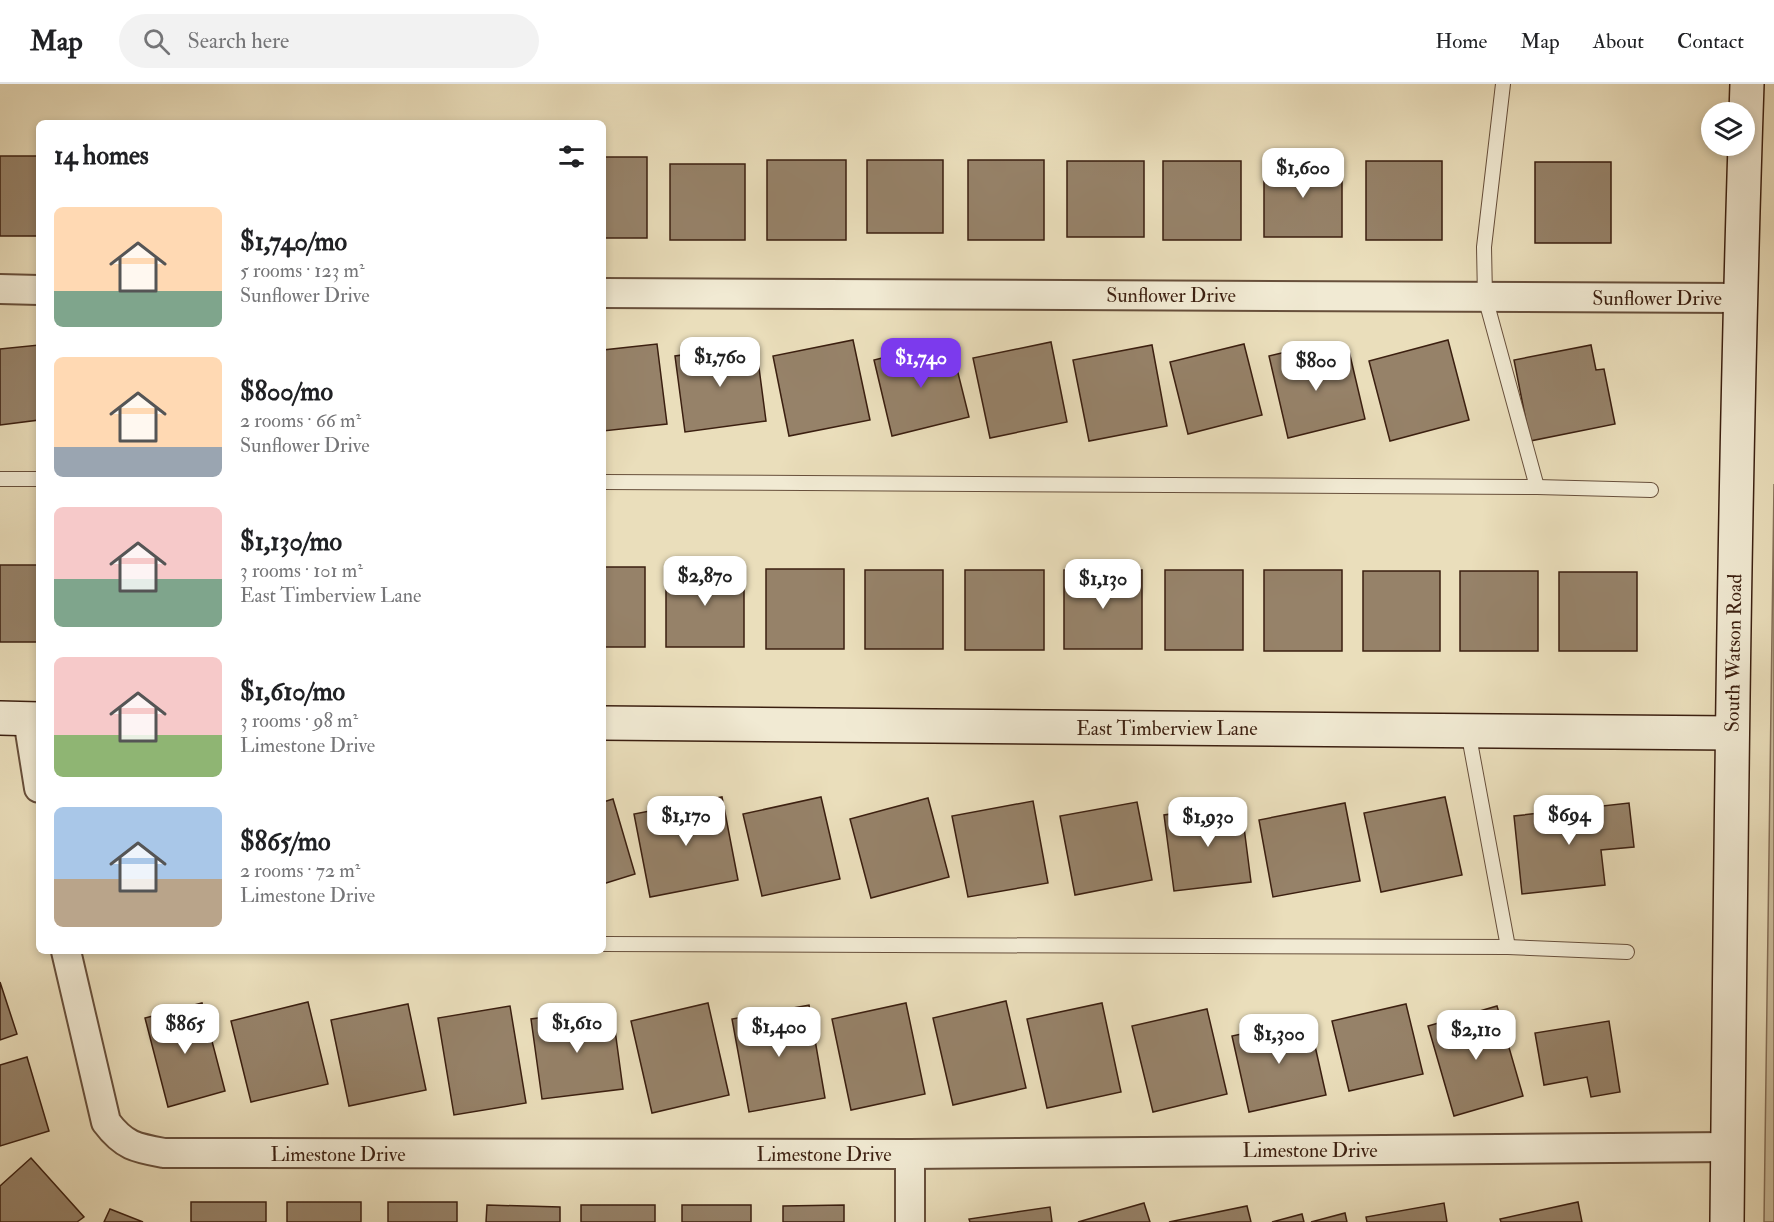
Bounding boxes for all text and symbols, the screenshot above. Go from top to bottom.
search box [119,14,539,68]
text: Map [30,24,83,59]
icon: search [140,25,173,58]
text: Search here [188,27,289,55]
text: Home [1435,28,1487,55]
text: Map [1520,28,1560,55]
text: About [1593,28,1644,55]
text: Contact [1677,28,1744,55]
map controls [1701,102,1755,156]
button: layers [1701,102,1755,156]
text: 14 homes [54,140,149,172]
icon: filters [555,140,588,173]
pin: $1,600 [1254,148,1352,199]
text: $1,600 [1276,155,1330,180]
text: $1,740/mo [240,226,347,258]
icon: home [102,231,174,303]
text: 5 rooms · 123 m² [240,258,365,283]
text: Sunflower Drive [240,283,370,308]
street label: Sunflower Drive [1106,283,1236,308]
street label: Sunflower Drive [1592,286,1722,311]
pin: $1,760 [671,337,769,388]
pin: $1,740 [872,338,970,389]
pin: $800 [1280,341,1352,392]
text: $1,760 [694,344,746,369]
text: $1,740 [895,345,947,370]
text: $800 [1295,348,1337,373]
text: $800/mo [240,376,333,408]
icon: home [102,381,174,453]
text: 2 rooms · 66 m² [240,408,361,433]
text: Sunflower Drive [240,433,370,458]
text: $1,130/mo [240,526,342,558]
icon: home [102,531,174,603]
pin: $2,870 [656,556,754,607]
text: 3 rooms · 101 m² [240,558,363,583]
pin: $1,130 [1054,559,1152,610]
text: $2,870 [678,563,732,588]
text: $1,130 [1079,566,1127,591]
street label: South Watson Road [1720,573,1747,732]
text: East Timberview Lane [240,583,421,608]
text: $1,610/mo [240,676,345,708]
icon: home [102,681,174,753]
text: 3 rooms · 98 m² [240,708,358,733]
street label: East Timberview Lane [1076,716,1258,741]
text: Limestone Drive [240,733,375,758]
pin: $694 [1533,795,1605,846]
pin: $1,170 [637,796,735,847]
pin: $1,930 [1159,797,1257,848]
text: $694 [1548,802,1590,827]
text: $1,170 [661,803,711,828]
text: $1,930 [1182,804,1234,829]
text: $865/mo [240,826,330,858]
icon: home [102,831,174,903]
text: 2 rooms · 72 m² [240,858,360,883]
text: Limestone Drive [240,883,375,908]
pin: $1,610 [528,1003,626,1054]
pin: $865 [149,1004,221,1055]
pin: $1,400 [730,1007,828,1058]
text: $1,610 [552,1010,602,1035]
pin: $2,110 [1427,1010,1525,1061]
text: $865 [165,1011,205,1036]
text: $1,400 [752,1014,806,1039]
pin: $1,300 [1230,1014,1328,1065]
text: $2,110 [1451,1017,1501,1042]
text: $1,300 [1253,1021,1305,1046]
street label: Limestone Drive [1242,1138,1378,1163]
street label: Limestone Drive [270,1142,406,1167]
street label: Limestone Drive [756,1142,892,1167]

